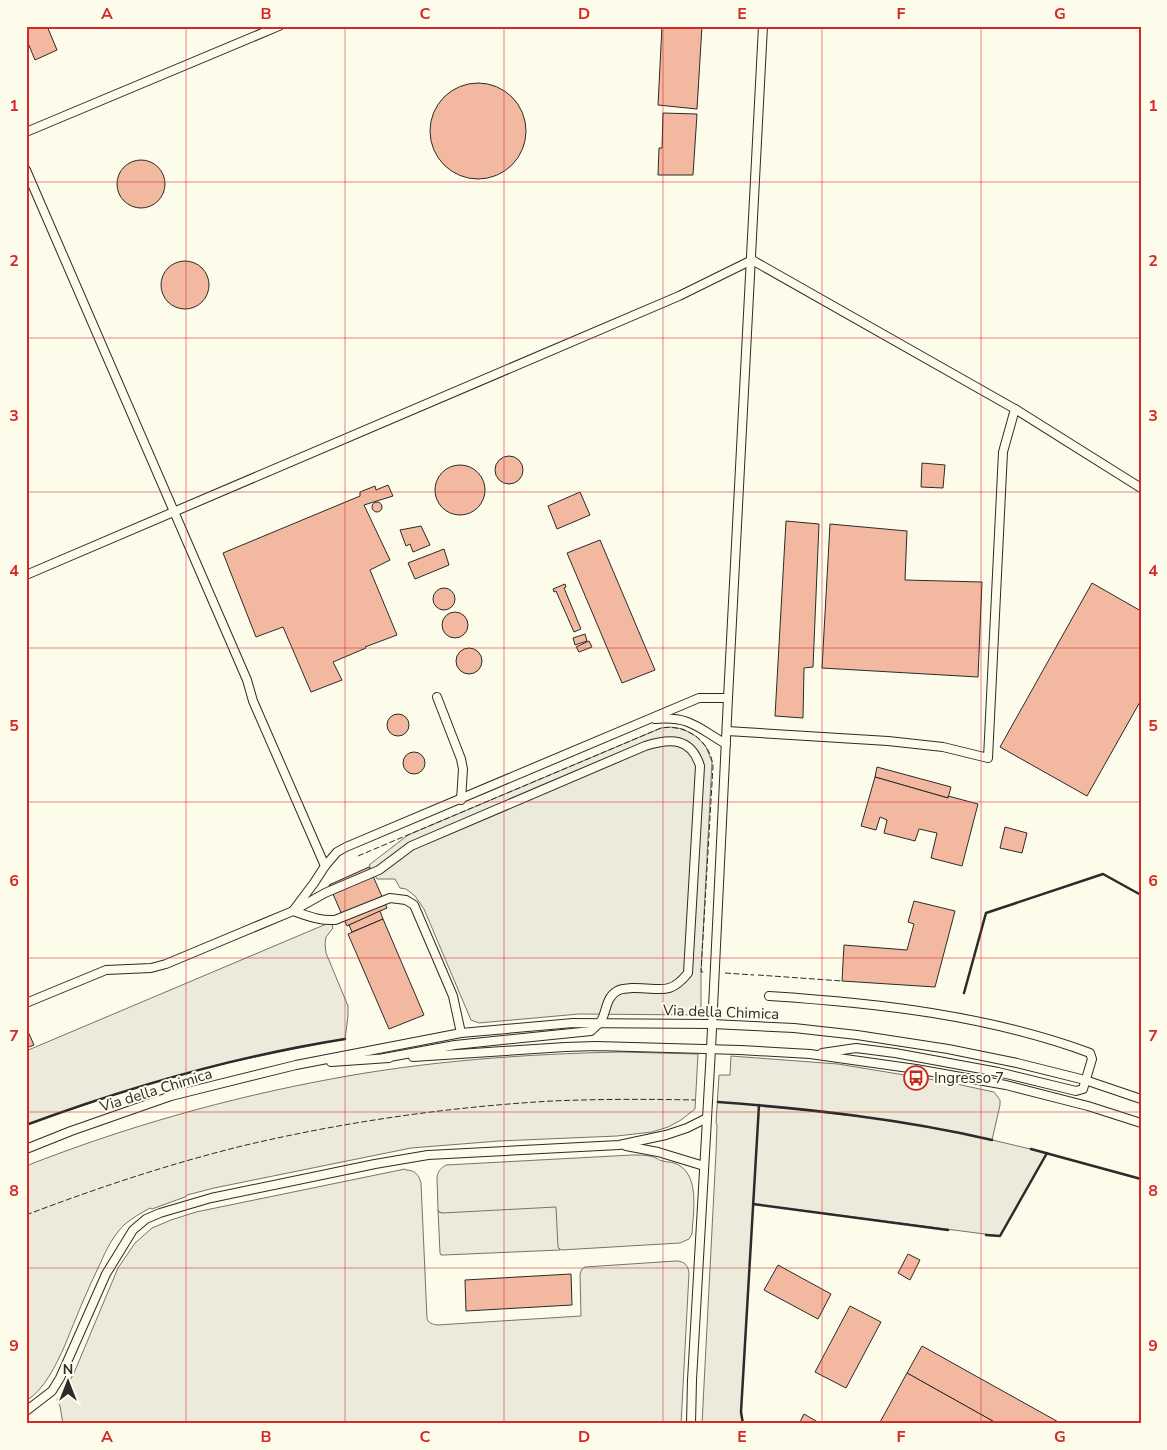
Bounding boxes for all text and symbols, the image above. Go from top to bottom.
text: A [101,3,113,25]
text: B [260,3,272,25]
text: C [420,3,431,25]
text: D [578,3,590,25]
text: E [737,3,747,25]
text: F [897,3,906,25]
text: G [1054,3,1066,25]
text: 1 [9,95,19,117]
text: 1 [1148,95,1158,117]
text: 2 [9,250,19,272]
text: 2 [1148,250,1158,272]
text: 3 [9,405,19,427]
text: 3 [1148,405,1158,427]
text: 4 [9,560,19,582]
text: 4 [1148,560,1158,582]
text: 5 [9,715,19,737]
text: 5 [1148,715,1158,737]
text: 6 [9,870,19,892]
text: 6 [1148,870,1158,892]
street label: Via della Chimica [662,1000,779,1024]
text: 7 [9,1025,19,1047]
text: 7 [1148,1025,1158,1047]
street label: Via della Chimica [97,1063,215,1117]
bus stop icon: Ingresso 7 [903,1065,929,1091]
place label: Ingresso 7 [934,1068,1004,1088]
text: 8 [9,1180,19,1202]
text: 8 [1148,1180,1158,1202]
text: 9 [9,1335,19,1357]
text: 9 [1148,1335,1158,1357]
north arrow [42,1358,92,1408]
text: N [63,1360,73,1379]
text: A [101,1426,113,1448]
text: B [260,1426,272,1448]
text: C [420,1426,431,1448]
text: D [578,1426,590,1448]
text: E [737,1426,747,1448]
text: F [897,1426,906,1448]
text: G [1054,1426,1066,1448]

